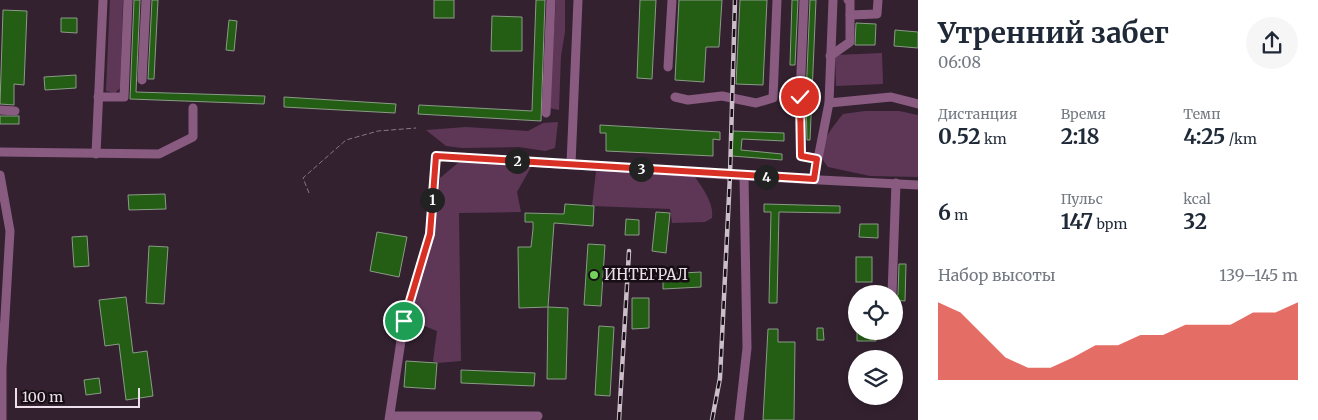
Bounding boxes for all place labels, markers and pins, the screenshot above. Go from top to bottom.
pin [779,76,821,118]
pin: 2 [504,148,530,174]
pin: 3 [628,156,654,182]
pin: 4 [754,164,778,190]
pin: 1 [420,188,444,212]
place label: ИНТЕГРАЛ [604,265,688,284]
marker: ИНТЕГРАЛ [588,269,600,281]
pin [383,300,425,342]

